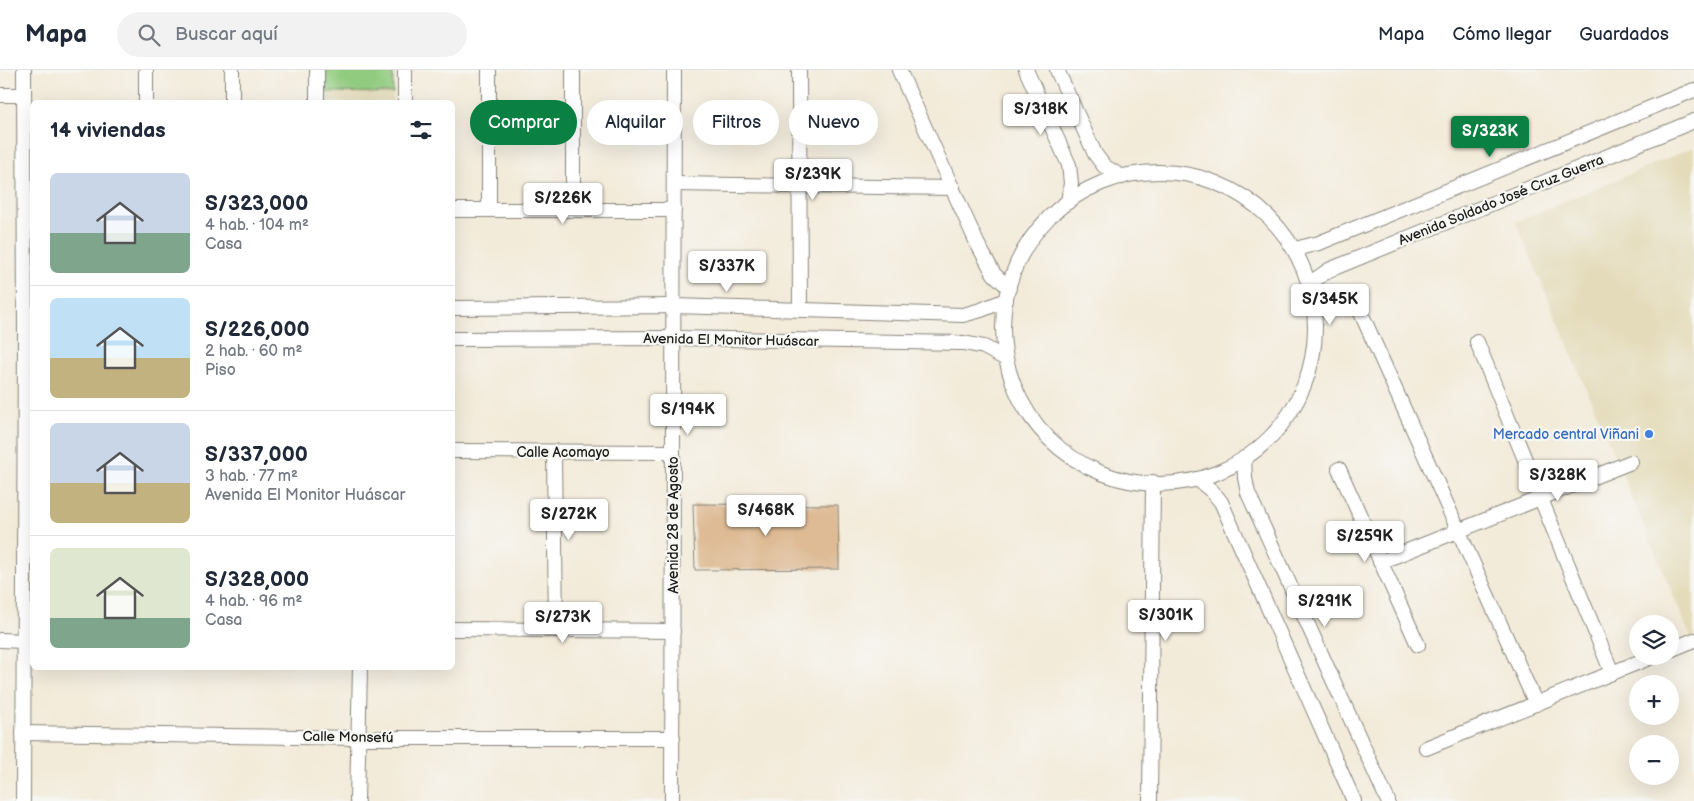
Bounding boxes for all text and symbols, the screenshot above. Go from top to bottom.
search box [117,12,467,57]
text: Mapa [25,20,87,49]
icon: search [135,21,163,49]
text: Buscar aquí [175,23,278,46]
text: Mapa [1378,24,1424,45]
text: Cómo llegar [1452,24,1551,45]
text: Guardados [1579,24,1669,45]
pin: S/318K [1000,93,1082,136]
chip: Comprar [470,100,577,145]
chip: Alquilar [587,100,683,145]
chip: Filtros [693,100,779,145]
chip: Nuevo [789,100,878,145]
text: S/318K [1014,100,1068,119]
icon: filters [407,116,435,144]
pin: S/323K [1449,116,1531,158]
text: 14 viviendas [50,118,166,143]
text: S/323K [1462,122,1518,141]
street label: Avenida Soldado José Cruz Guerra [1396,151,1606,249]
pin: S/239K [772,158,854,201]
text: S/239K [785,165,841,184]
pin: S/226K [522,182,604,225]
text: S/226K [534,189,592,208]
text: S/323,000 [205,191,308,216]
icon: home [90,193,150,253]
text: 4 hab. · 104 m² [205,216,309,235]
text: Casa [205,235,242,254]
pin: S/337K [686,250,768,293]
text: S/337K [699,257,755,276]
pin: S/345K [1289,284,1371,326]
text: S/345K [1302,290,1358,309]
text: S/226,000 [205,317,310,342]
icon: home [90,318,150,378]
street label: Avenida El Monitor Huáscar [643,330,820,350]
text: 2 hab. · 60 m² [205,342,302,361]
text: Piso [205,361,236,380]
pin: S/194K [647,394,729,436]
text: S/194K [661,400,715,419]
place label: Mercado central Viñani [1493,426,1639,443]
marker: Mercado central Viñani [1643,428,1655,440]
text: S/337,000 [205,442,308,467]
icon: home [90,443,150,503]
street label: Calle Acomayo [516,444,610,461]
street label: Avenida 28 de Agosto [665,456,682,594]
pin: S/328K [1517,460,1599,502]
text: S/328K [1530,466,1586,485]
text: 3 hab. · 77 m² [205,467,298,486]
text: Avenida El Monitor Huáscar [205,486,405,505]
pin: S/468K [725,494,807,537]
pin: S/272K [528,498,610,541]
text: S/468K [738,501,794,520]
text: S/272K [541,505,597,524]
pin: S/259K [1324,520,1406,563]
text: S/259K [1337,527,1393,546]
text: S/328,000 [205,567,309,592]
icon: home [90,568,150,628]
pin: S/291K [1284,586,1366,628]
text: 4 hab. · 96 m² [205,592,302,611]
text: S/291K [1298,592,1352,611]
pin: S/301K [1125,600,1207,642]
pin: S/273K [522,602,604,644]
text: S/301K [1139,606,1193,625]
text: S/273K [535,608,591,627]
text: Casa [205,611,242,630]
map controls [1629,615,1679,785]
button: layers [1629,615,1679,665]
button: + [1629,675,1679,725]
street label: Calle Monsefú [302,728,394,746]
button: − [1629,735,1679,785]

